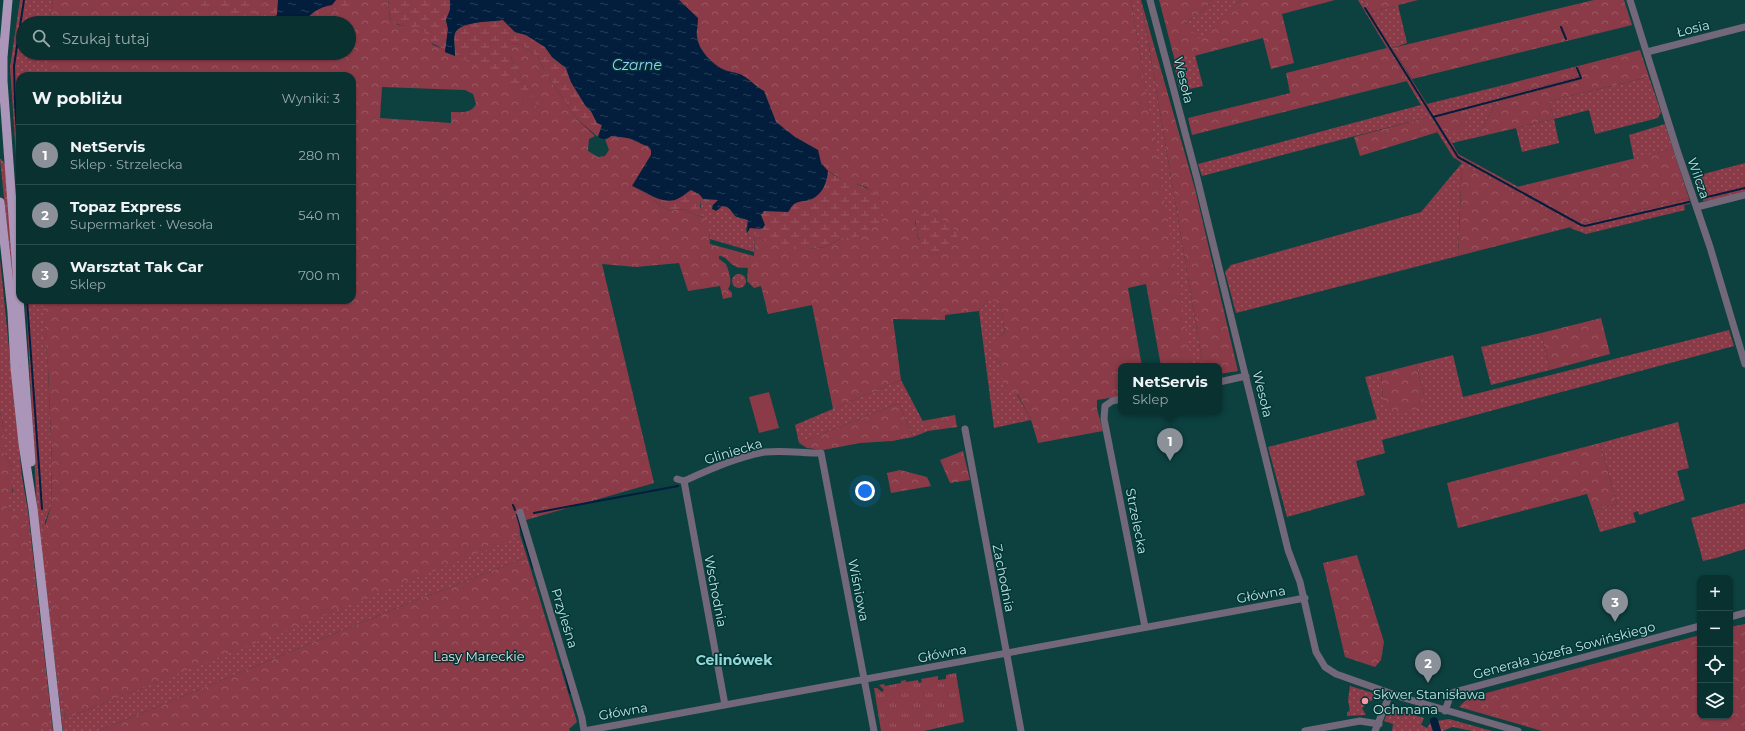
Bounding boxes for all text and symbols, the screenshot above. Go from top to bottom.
search box [16,16,356,60]
street label: Łosia [1675,16,1711,40]
icon: search [30,27,52,49]
text: Szukaj tutaj [62,29,150,48]
street label: Wesoła [1171,55,1197,105]
water label: Czarne [612,56,662,74]
text: W pobliżu [32,88,122,108]
text: Wyniki: 3 [281,90,340,106]
text: NetServis [70,137,145,156]
text: 1 [42,147,48,163]
text: 280 m [299,147,340,163]
street label: Wilcza [1684,155,1714,201]
text: Sklep · Strzelecka [70,156,183,172]
text: Topaz Express [70,197,181,216]
text: 2 [41,207,49,223]
text: 540 m [298,207,340,223]
text: Supermarket · Wesoła [70,216,213,232]
text: Warsztat Tak Car [70,257,203,276]
text: 3 [41,267,49,283]
text: 700 m [298,267,340,283]
text: Sklep [70,276,106,292]
popup [1118,363,1222,415]
street label: Wesoła [1250,369,1276,419]
text: NetServis [1132,372,1208,391]
text: Sklep [1132,391,1168,407]
pin: 1 [1157,428,1183,461]
street label: Gliniecka [702,435,764,467]
your location [855,481,875,501]
street label: Strzelecka [1123,487,1151,555]
street label: Zachodnia [990,543,1018,613]
street label: Wschodnia [701,554,731,628]
street label: Wiśniowa [845,557,873,623]
map controls [1697,575,1733,719]
button: + [1697,575,1733,611]
street label: Główna [1235,582,1287,606]
street label: Przyleśna [548,586,582,650]
pin: 3 [1602,589,1628,622]
button: − [1697,611,1733,647]
street label: Generała Józefa Sowińskiego [1471,618,1657,682]
street label: Główna [916,640,968,666]
button: locate [1697,647,1733,683]
park label: Lasy Mareckie [433,648,525,664]
pin: 2 [1415,650,1441,683]
district label: Celinówek [696,651,773,669]
button: layers [1697,683,1733,719]
place label: Skwer Stanisława Ochmana [1373,686,1485,717]
marker: Skwer Stanisława Ochmana [1360,696,1370,706]
street label: Główna [597,699,649,723]

